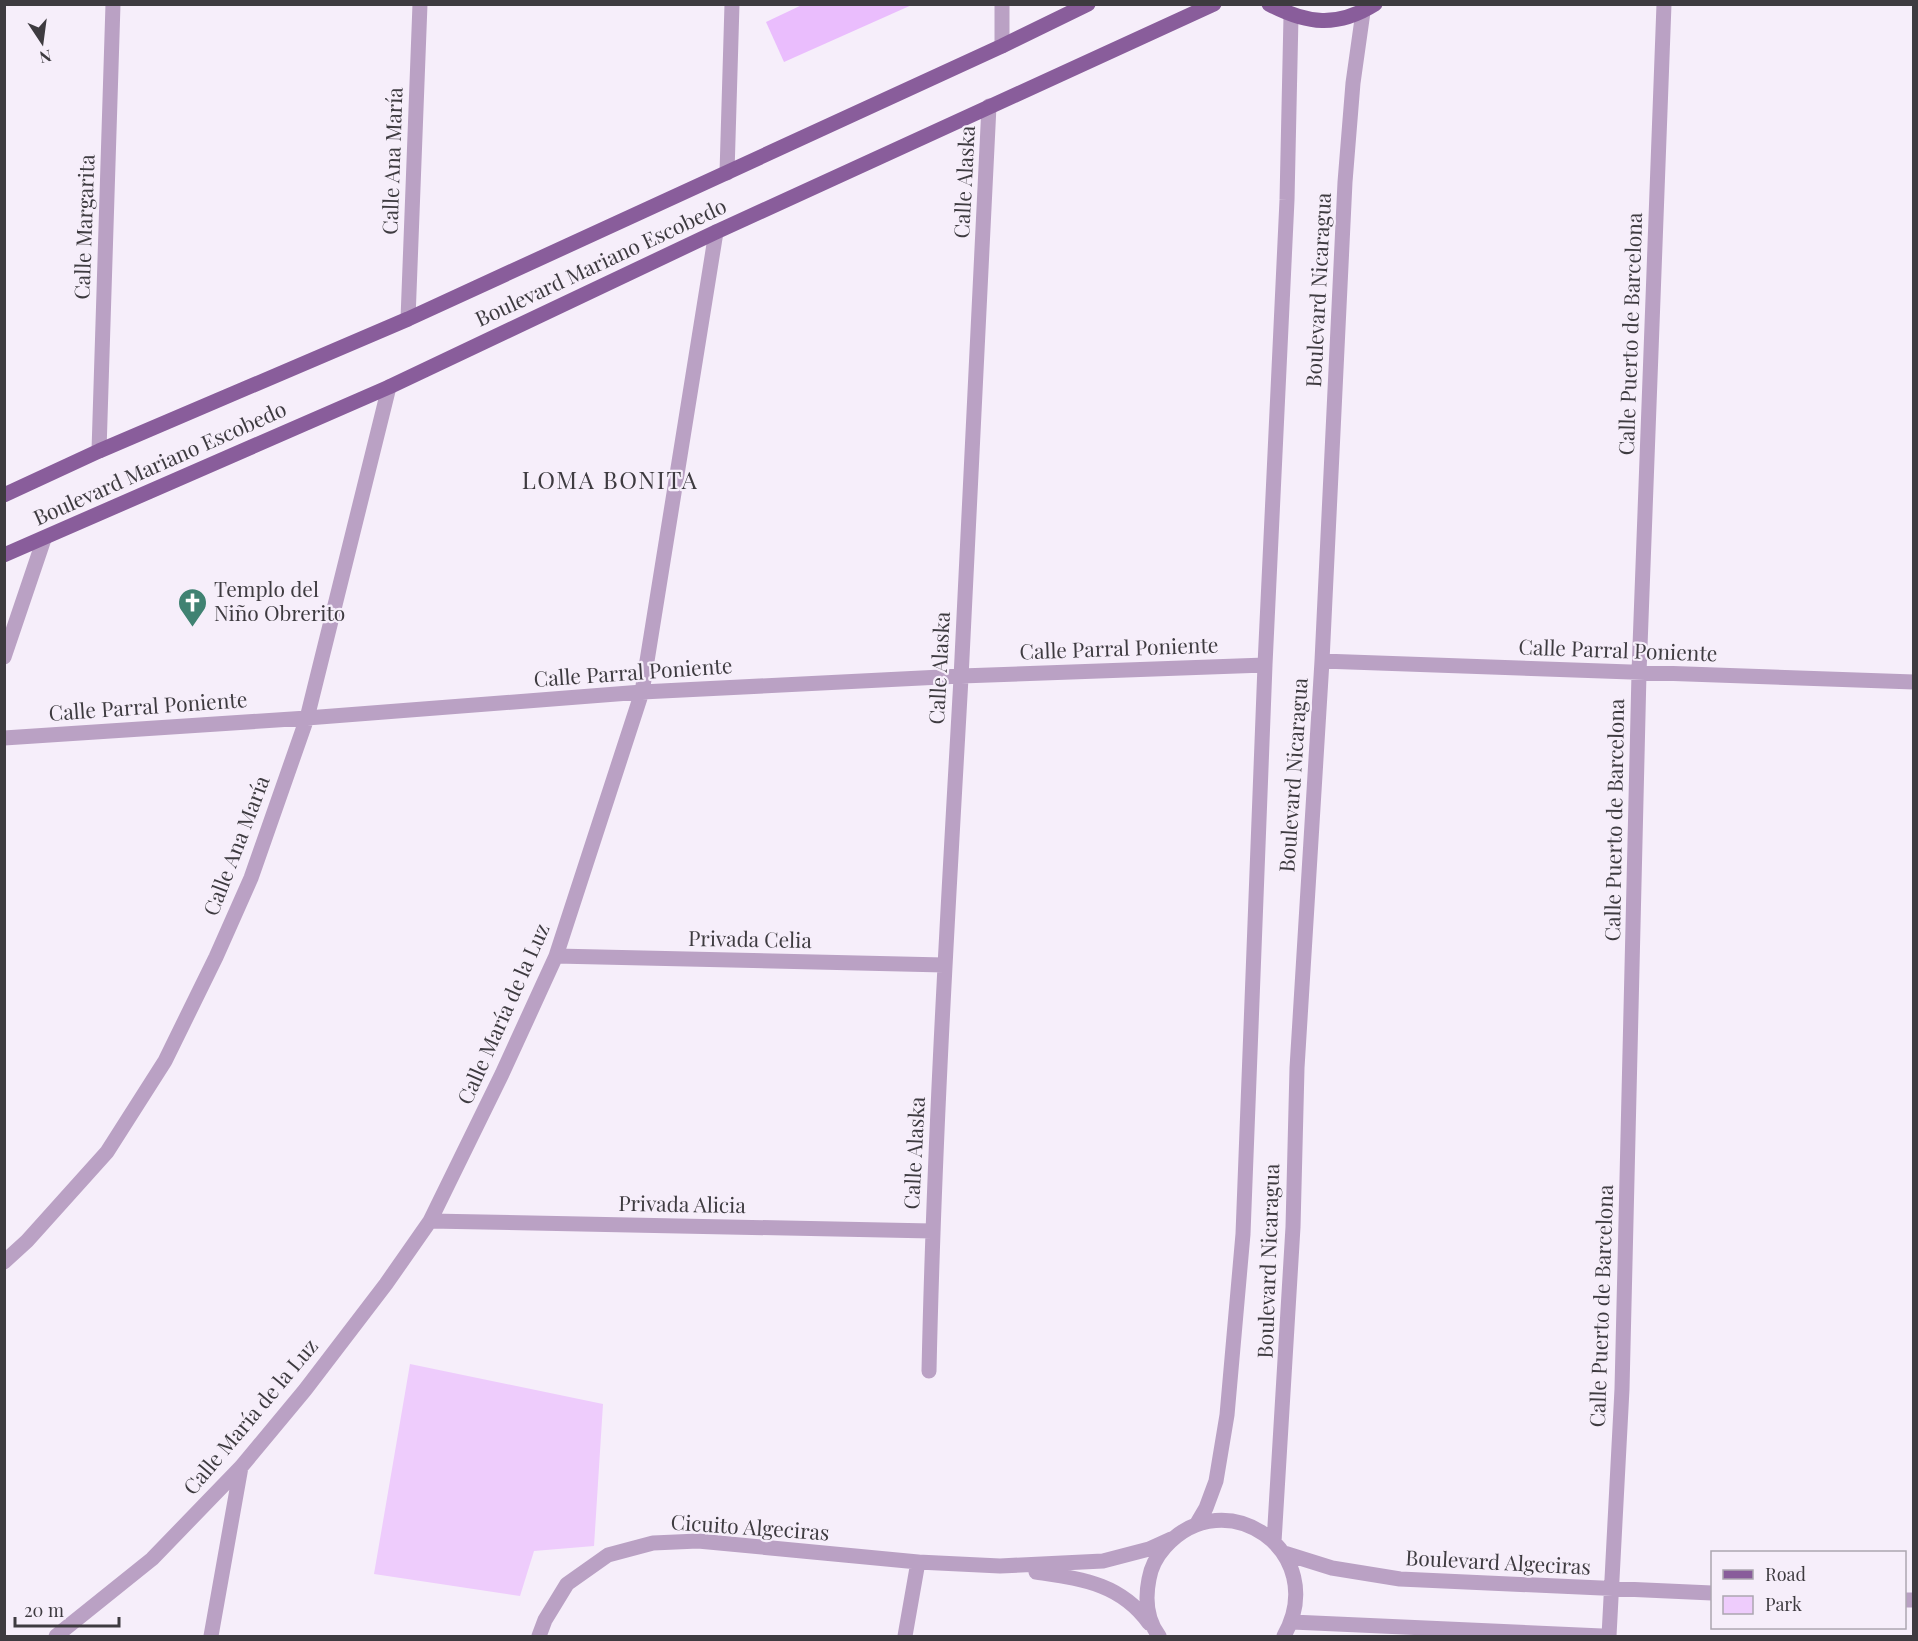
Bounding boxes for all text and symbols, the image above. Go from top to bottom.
north arrow [12,12,72,72]
text: N [37,46,53,69]
street label: Calle Ana María [374,86,408,235]
street label: Calle Alaska [946,124,980,239]
street label: Calle Margarita [66,153,100,300]
street label: Boulevard Mariano Escobedo [470,191,730,332]
street label: Boulevard Nicaragua [1298,191,1336,388]
street label: Calle Puerto de Barcelona [1611,212,1647,456]
street label: Boulevard Mariano Escobedo [28,394,290,531]
district label: LOMA BONITA [522,463,698,495]
place label: Templo del Niño Obrerito [214,574,345,626]
church icon: Templo del Niño Obrerito [177,586,209,628]
street label: Calle Alaska [921,610,955,725]
street label: Calle Parral Poniente [1019,630,1219,664]
street label: Calle Parral Poniente [1518,632,1718,666]
street label: Calle Parral Poniente [533,650,733,692]
street label: Boulevard Nicaragua [1271,676,1313,873]
street label: Calle Parral Poniente [48,684,248,726]
street label: Calle Puerto de Barcelona [1597,698,1629,942]
street label: Calle Ana María [196,771,275,919]
street label: Calle María de la Luz [450,918,555,1108]
street label: Privada Celia [688,923,813,953]
street label: Calle Alaska [896,1095,930,1210]
street label: Boulevard Nicaragua [1250,1162,1284,1359]
street label: Calle Puerto de Barcelona [1582,1184,1618,1428]
street label: Privada Alicia [618,1188,747,1218]
street label: Calle María de la Luz [176,1332,323,1500]
street label: Cicuito Algeciras [670,1506,830,1546]
street label: Boulevard Algeciras [1405,1542,1592,1580]
legend [1711,1551,1906,1629]
text: Road [1765,1562,1806,1586]
scale bar [15,1590,118,1628]
text: Park [1765,1592,1802,1616]
text: 20 m [24,1598,64,1622]

